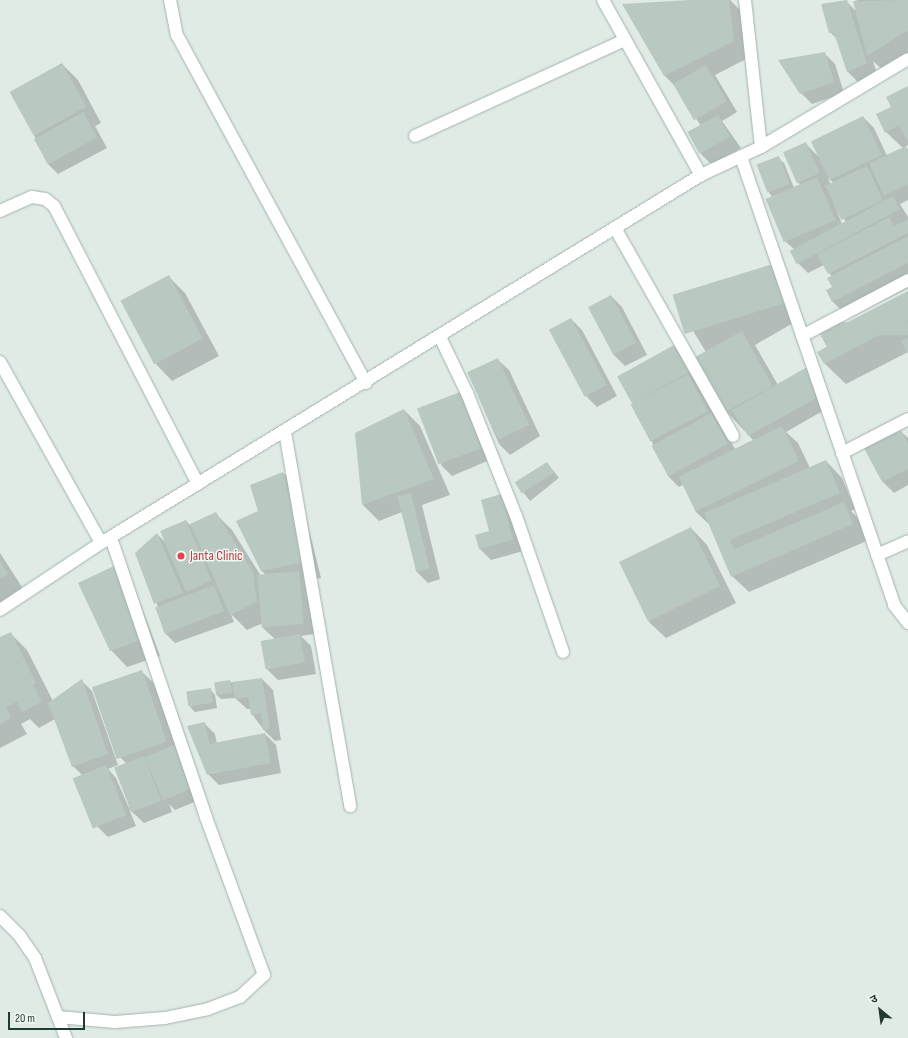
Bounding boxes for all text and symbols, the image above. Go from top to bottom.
place label: Janta Clinic [190,548,243,564]
marker: Janta Clinic [175,550,187,562]
north arrow [860,990,900,1030]
text: उ [868,992,880,1006]
scale bar [10,1004,87,1030]
text: 20 m [15,1011,35,1026]

